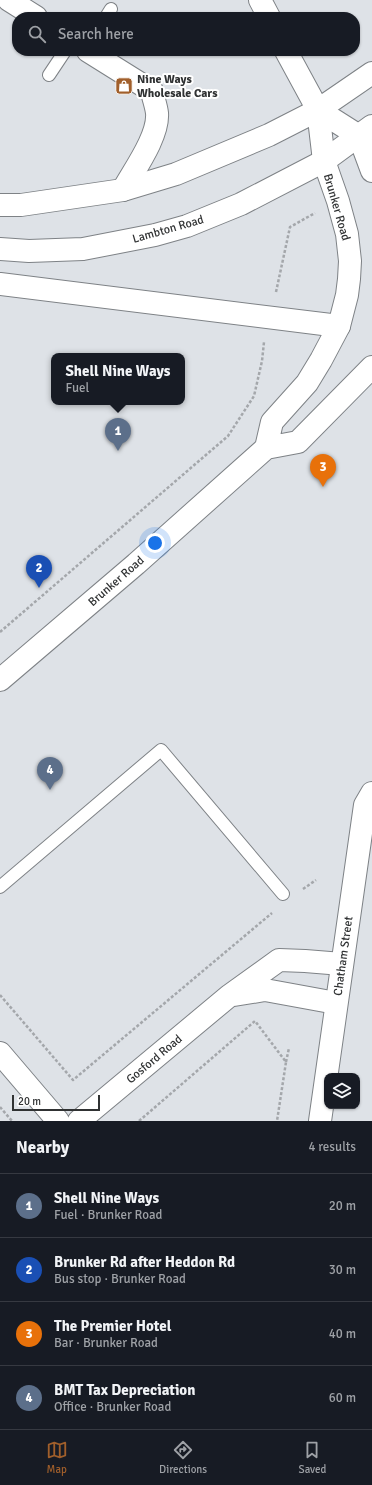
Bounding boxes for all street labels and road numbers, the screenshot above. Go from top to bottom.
street label: Brunker Road [320,172,353,242]
street label: Lambton Road [131,212,205,247]
street label: Brunker Road [85,553,147,610]
street label: Chatham Street [330,915,356,997]
street label: Gosford Road [123,1032,185,1087]

